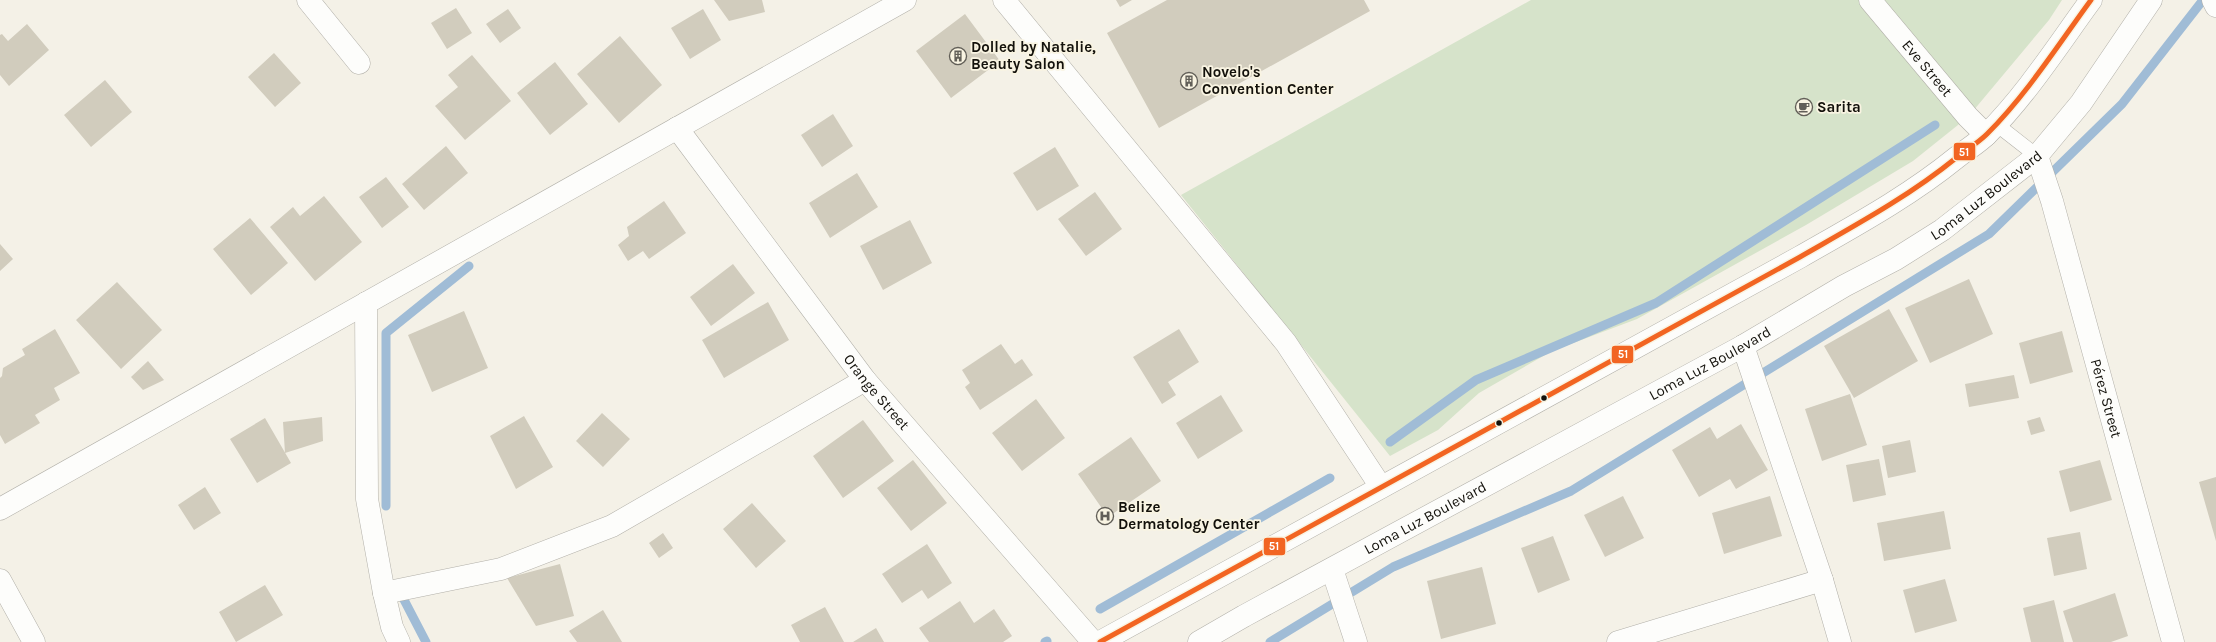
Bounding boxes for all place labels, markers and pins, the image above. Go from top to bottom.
place label: Dolled by Natalie, Beauty Salon [971,38,1096,73]
building icon: Dolled by Natalie, Beauty Salon [948,46,968,66]
place label: Novelo's Convention Center [1202,63,1334,98]
building icon: Novelo's Convention Center [1179,71,1199,91]
cafe icon: Sarita [1794,97,1814,117]
place label: Sarita [1817,98,1861,116]
unlabelled marker [1539,393,1549,403]
unlabelled marker [1494,418,1504,428]
place label: Belize Dermatology Center [1118,498,1259,533]
hospital icon: Belize Dermatology Center [1095,506,1115,526]

